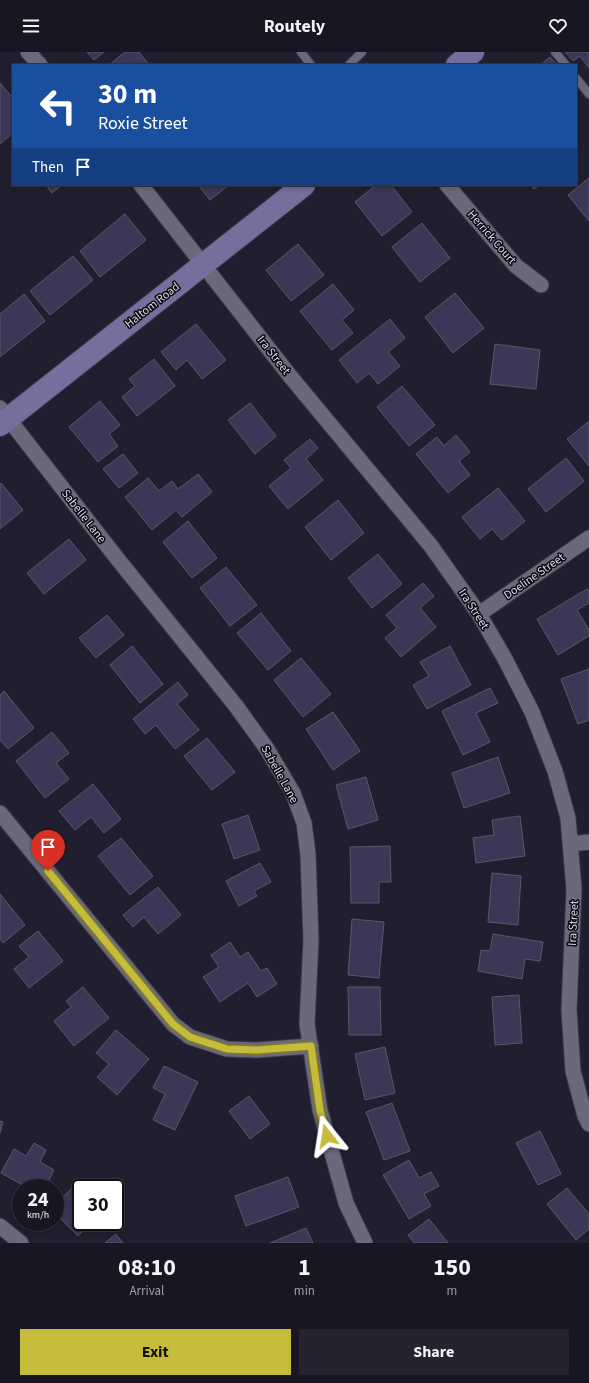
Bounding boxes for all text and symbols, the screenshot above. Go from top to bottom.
text: Routely [264,14,325,39]
icon: menu [20,15,42,37]
icon: heart [547,15,569,37]
text: 30 m [98,74,157,114]
icon: left [32,80,84,132]
text: Roxie Street [98,111,188,136]
icon: arrive [72,156,94,178]
text: Then [32,157,64,178]
street label: Herrick Court [463,206,520,268]
street label: Haltom Road [121,279,183,332]
street label: Ira Street [253,332,294,378]
street label: Sabelle Lane [57,486,110,547]
street label: Doeline Street [500,549,568,604]
street label: Ira Street [454,586,493,633]
street label: Sabelle Lane [257,742,303,806]
pin [31,830,65,871]
icon: arrive [37,836,59,858]
street label: Ira Street [564,900,583,946]
position arrow [306,1115,348,1157]
speed limit sign: 30 [72,1179,124,1231]
text: 24 [27,1186,49,1214]
text: km/h [27,1208,49,1222]
text: 08:10 [118,1250,176,1285]
text: 1 [298,1250,311,1285]
text: 150 [433,1250,471,1285]
text: Arrival [129,1282,164,1300]
text: min [294,1282,315,1300]
text: m [447,1282,457,1300]
button: Exit [20,1329,291,1375]
button: Share [299,1329,569,1375]

